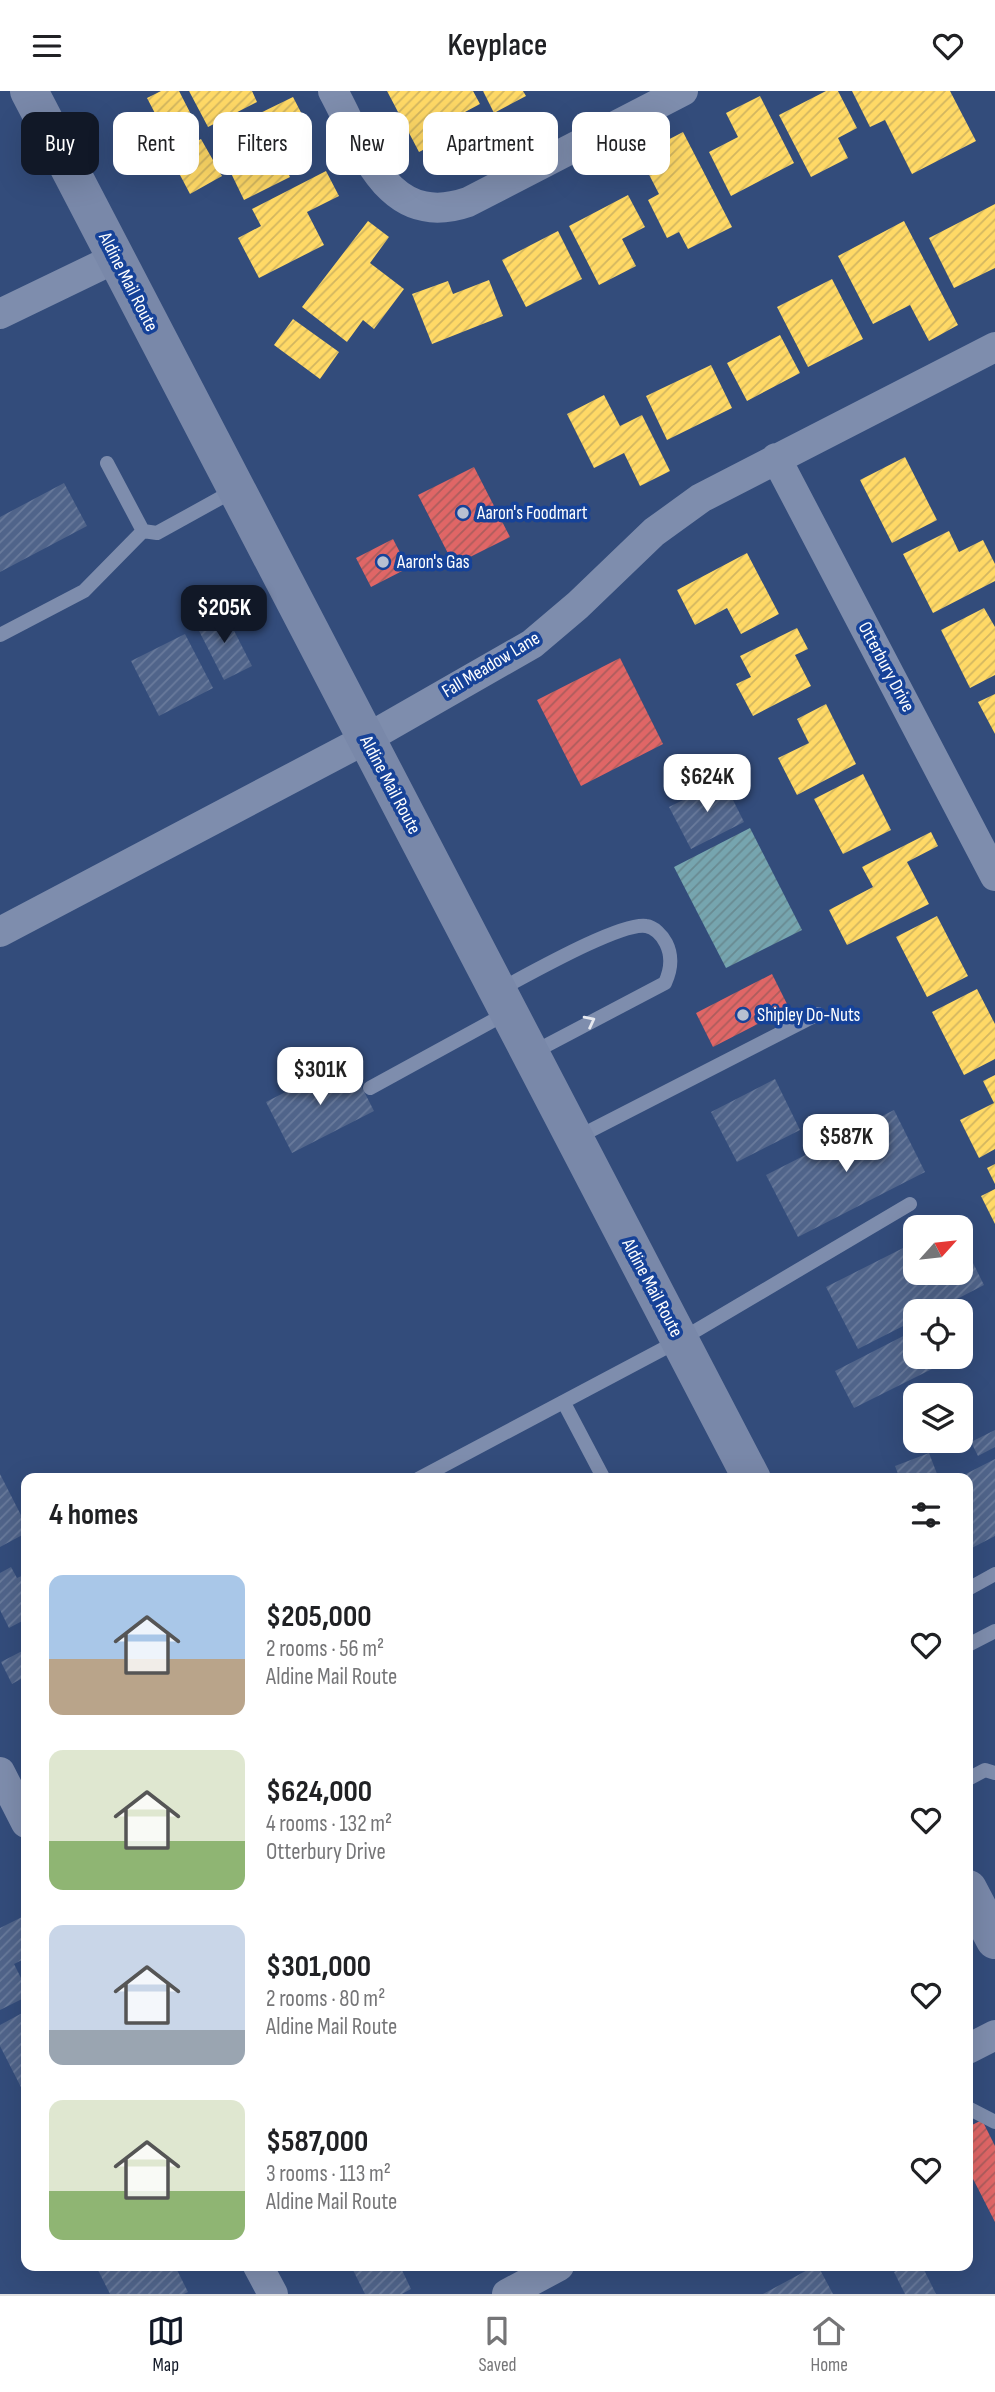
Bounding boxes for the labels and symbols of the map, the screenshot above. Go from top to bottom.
street label: Aldine Mail Route [93,228,163,336]
place label: Aaron's Foodmart [476,502,588,525]
marker: Aaron's Foodmart [455,505,471,521]
place label: Aaron's Gas [396,551,470,574]
marker: Aaron's Gas [375,554,391,570]
pin: $205K [175,585,273,645]
street label: Otterbury Drive [853,618,919,716]
street label: Fall Meadow Lane [438,627,544,703]
street label: Aldine Mail Route [354,731,426,838]
pin: $624K [658,755,756,814]
place label: Shipley Do-Nuts [757,1004,861,1027]
marker: Shipley Do-Nuts [735,1007,751,1023]
one-way arrow [583,1016,596,1030]
pin: $301K [271,1047,369,1107]
pin: $587K [797,1115,895,1174]
north arrow [903,1215,973,1285]
street label: Aldine Mail Route [616,1234,688,1341]

